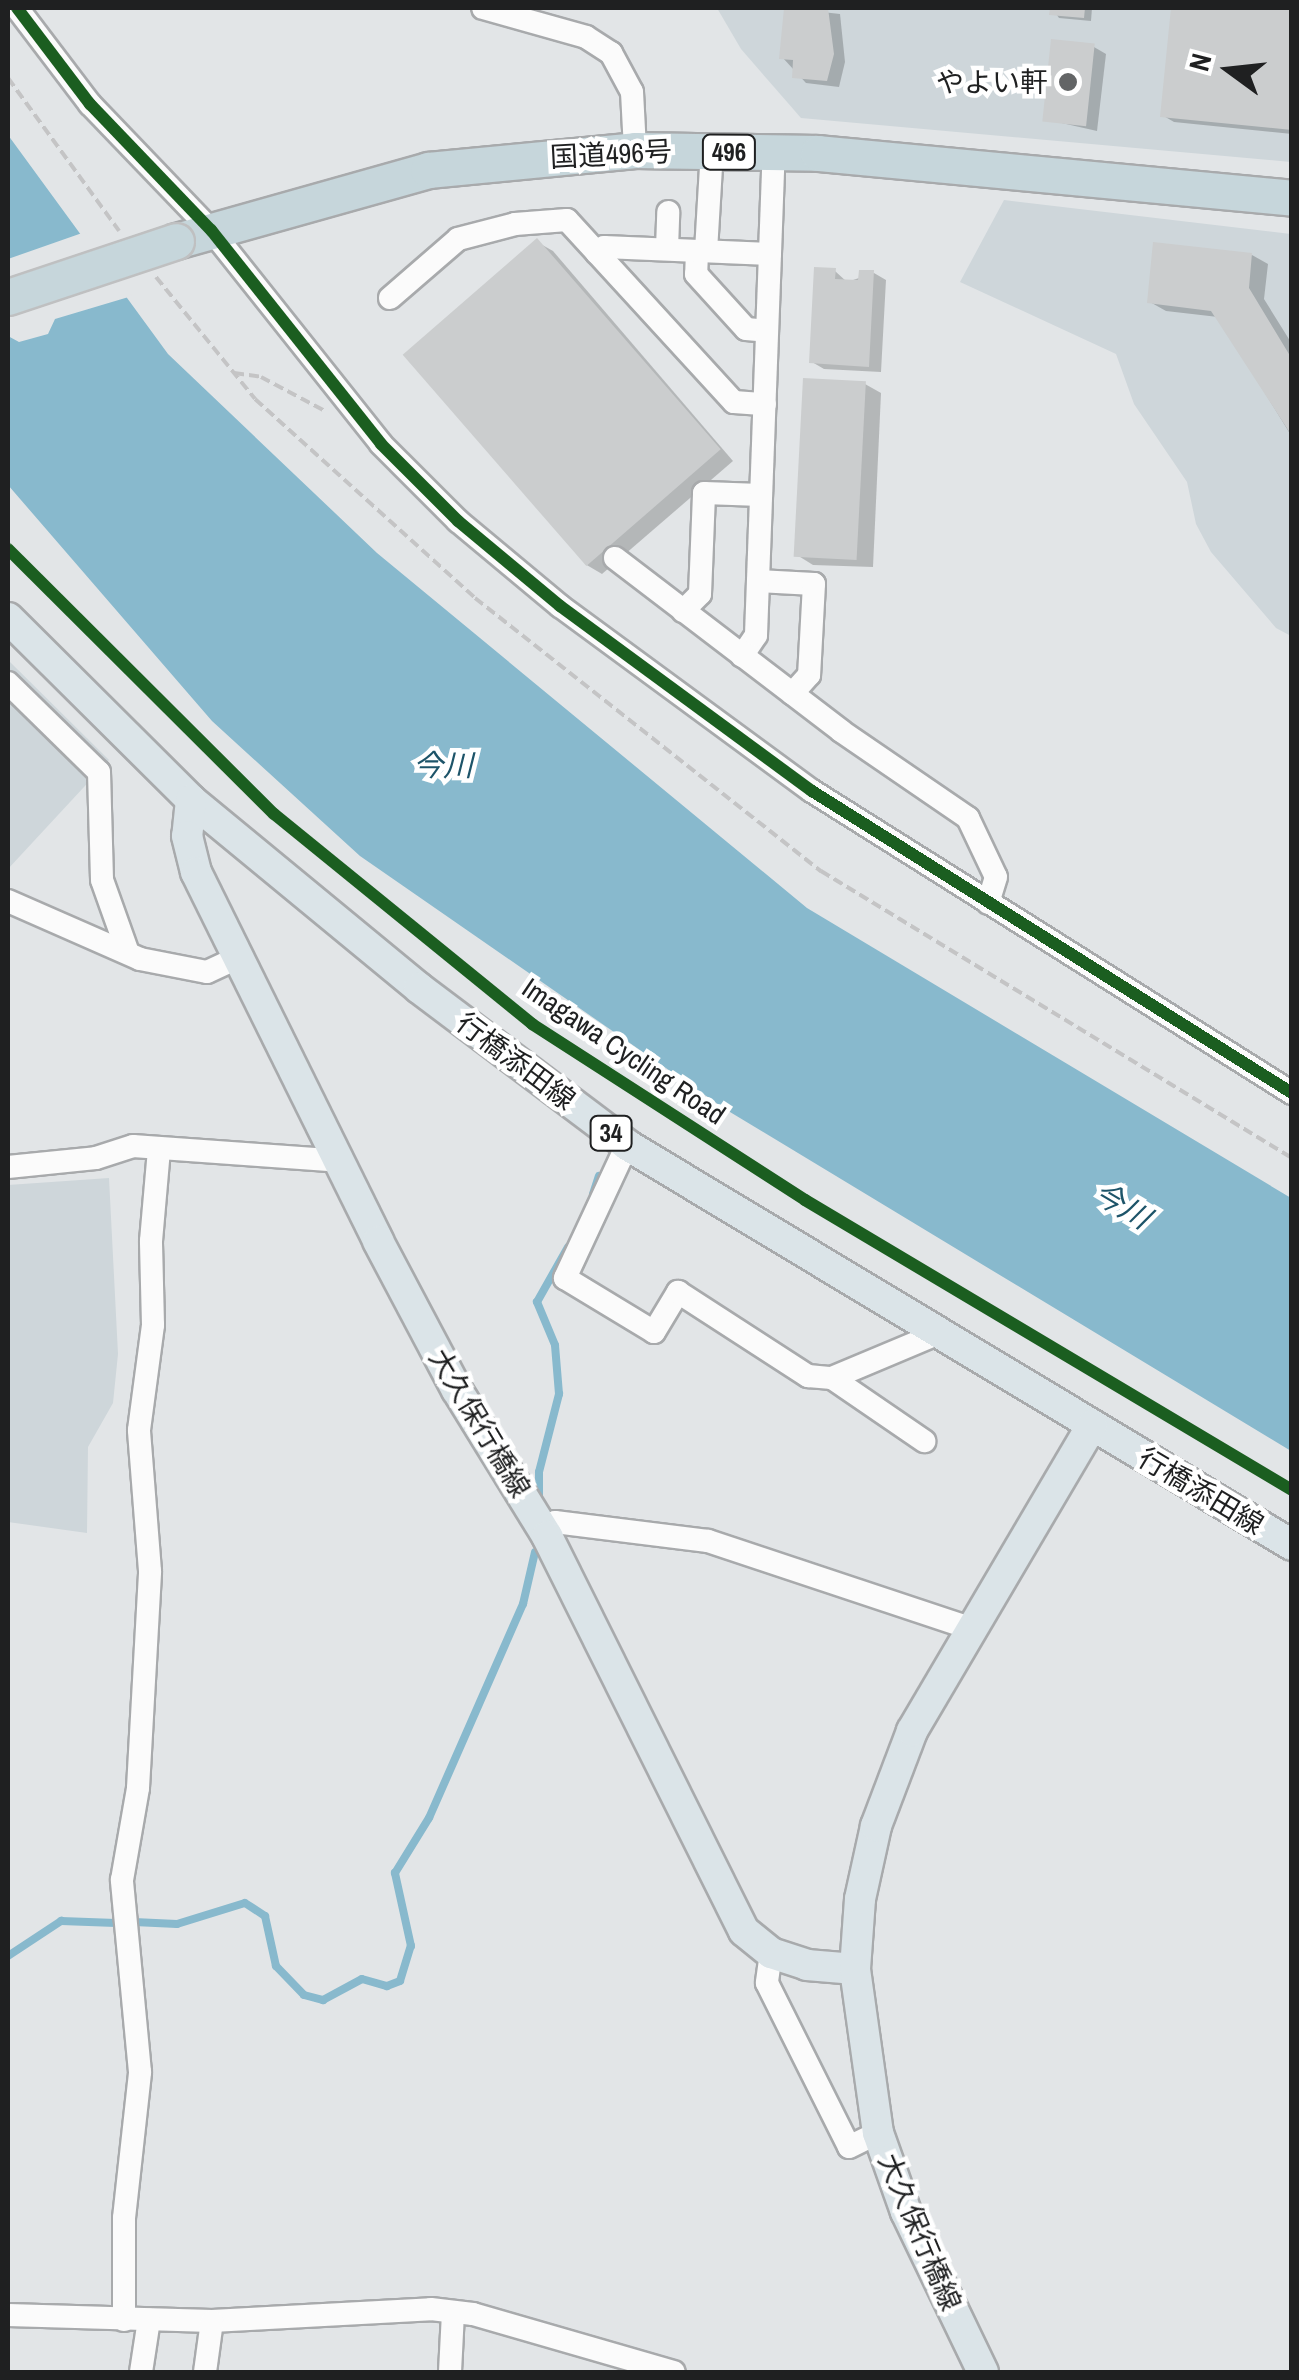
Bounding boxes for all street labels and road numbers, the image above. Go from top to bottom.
road number: 496 [702,132,756,172]
street label: 国道496号 [549,134,673,174]
street label: Imagawa Cycling Road [516,971,732,1131]
street label: 行橋添田線 [450,1005,582,1117]
road number: 34 [588,1113,634,1153]
street label: 大久保行橋線 [422,1342,538,1504]
street label: 行橋添田線 [1132,1441,1270,1541]
street label: 大久保行橋線 [872,2148,968,2316]

